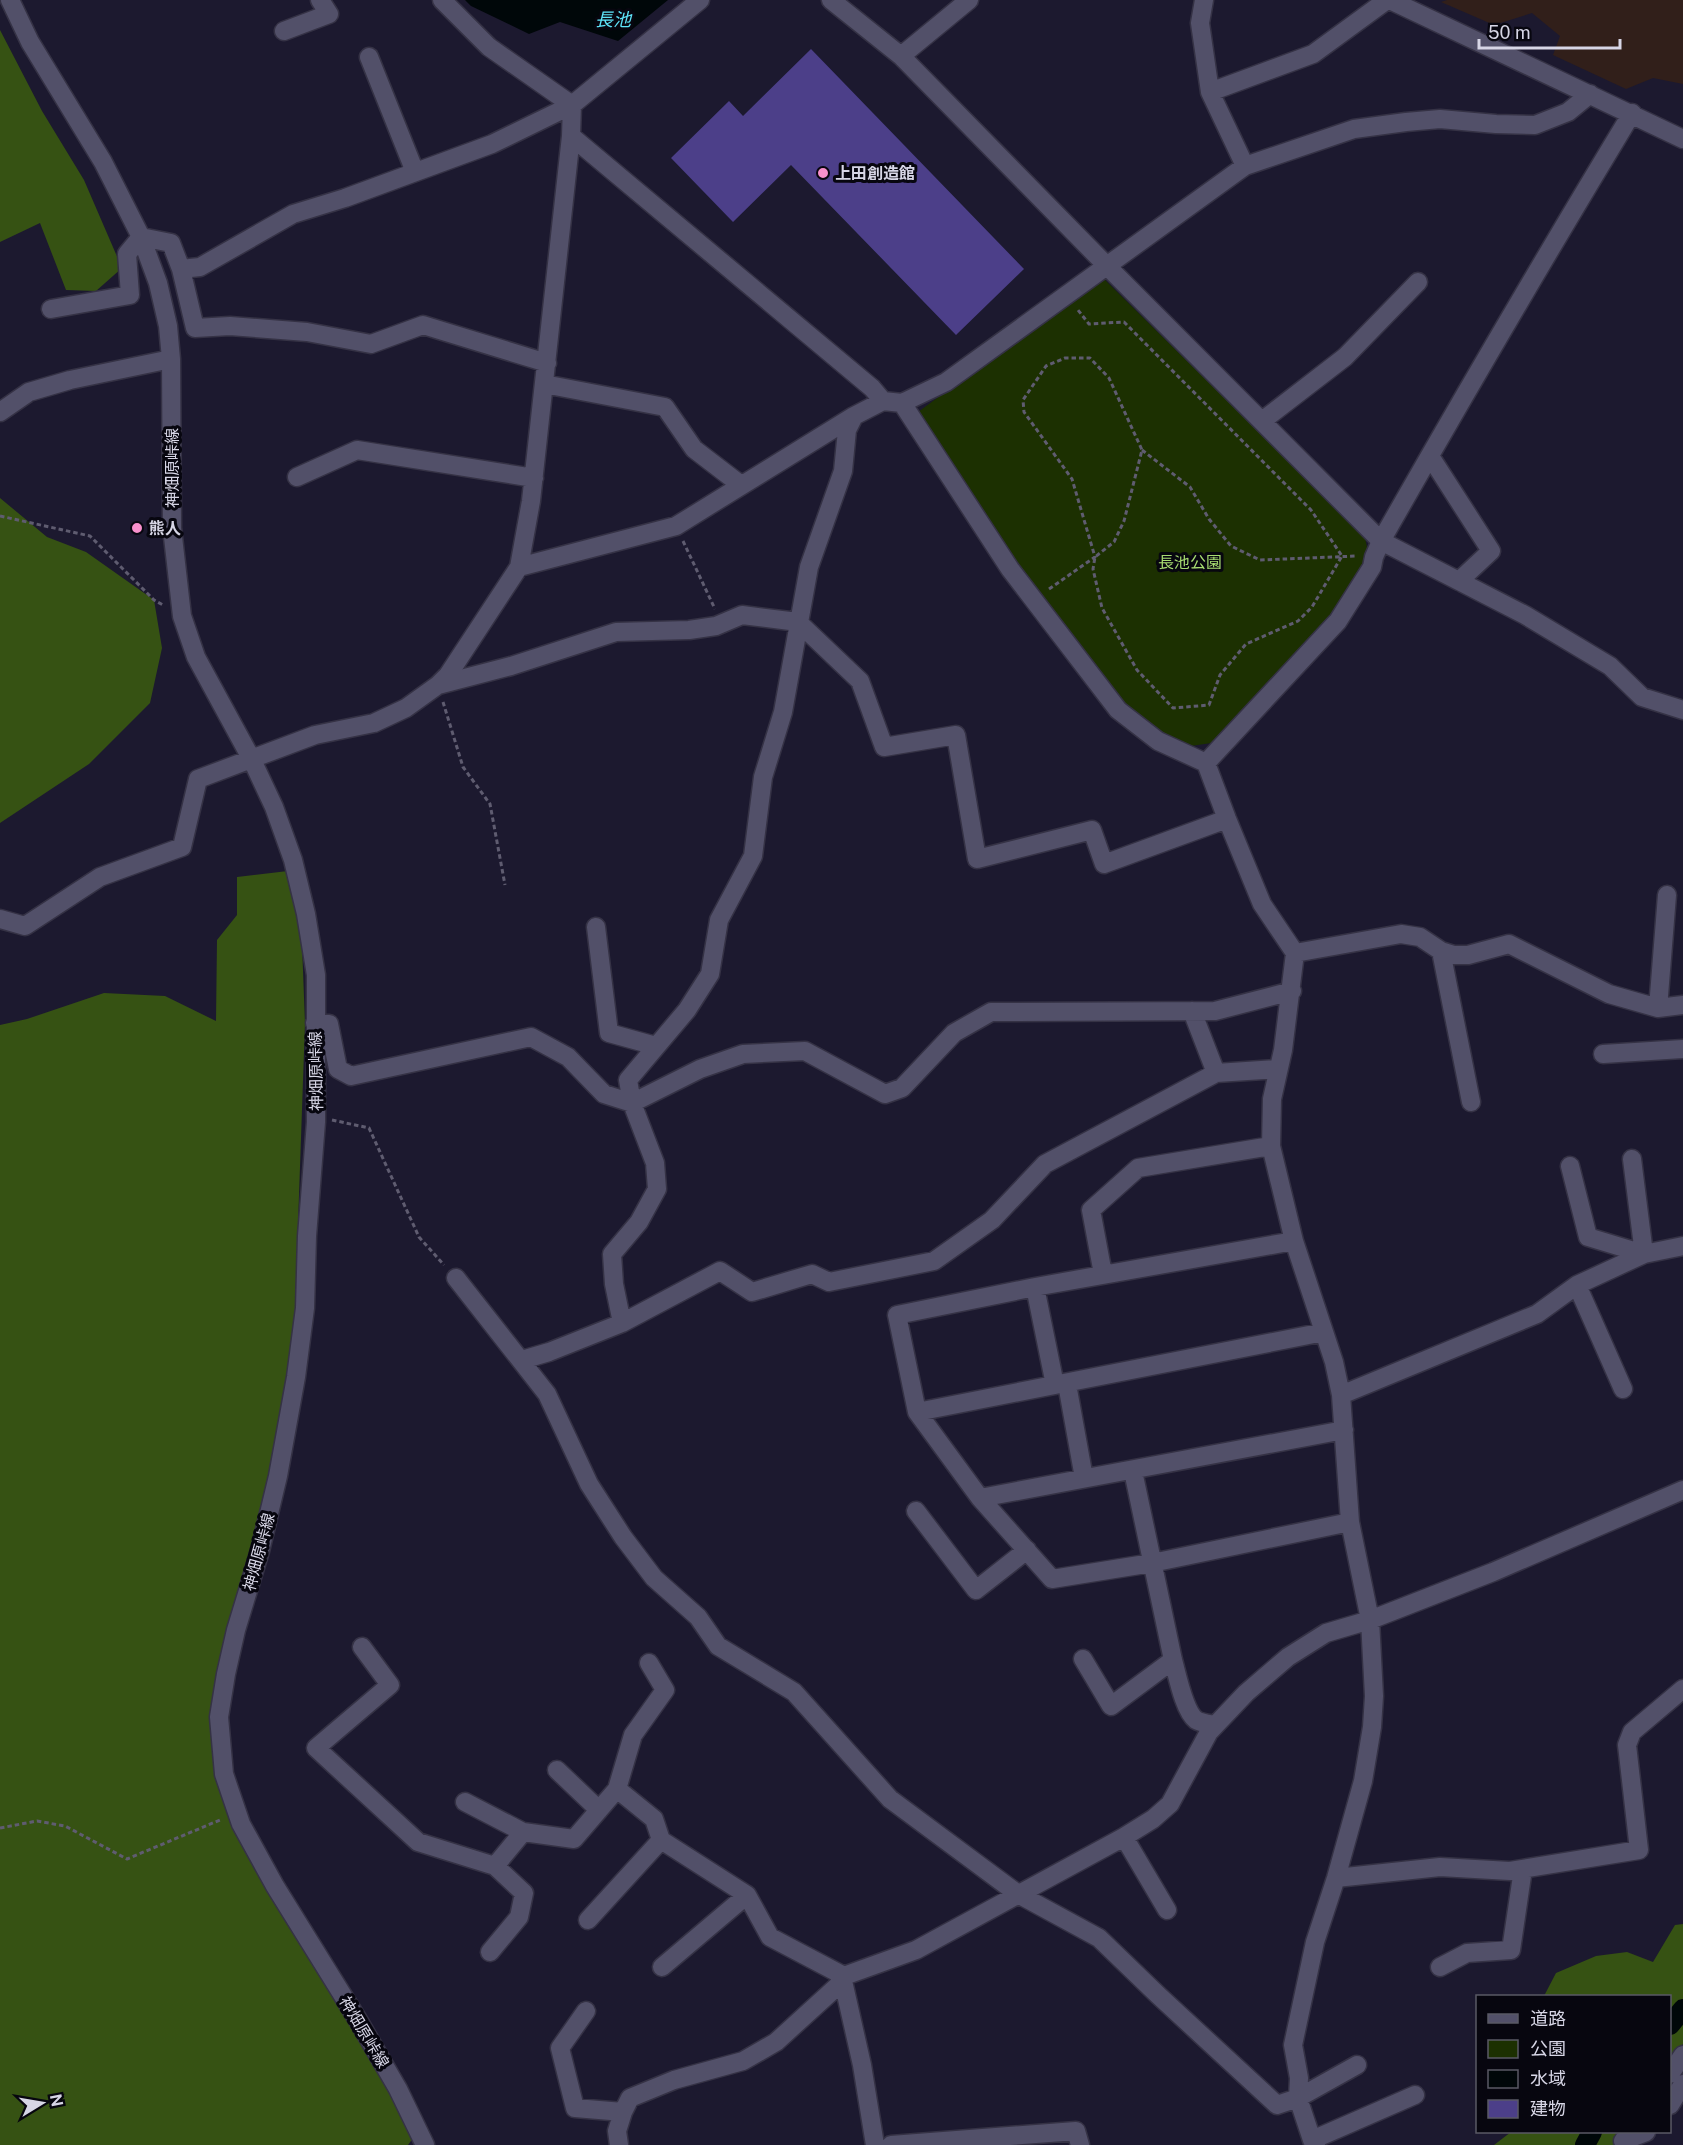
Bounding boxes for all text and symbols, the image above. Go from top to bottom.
water label: 長池 [595,9,633,30]
scale bar [1479,12,1620,50]
text: 50 m [1488,22,1531,43]
place label: 上田創造館 [835,164,915,183]
marker: 上田創造館 [816,166,830,180]
street label: 神畑原峠線 [163,428,182,508]
place label: 熊人 [149,519,181,538]
marker: 熊人 [130,521,144,535]
park label: 長池公園 [1158,553,1222,572]
street label: 神畑原峠線 [306,1031,326,1111]
street label: 神畑原峠線 [239,1511,279,1593]
street label: 神畑原峠線 [335,1993,393,2071]
legend [1476,1995,1671,2133]
text: 道路 [1530,2008,1566,2029]
text: 公園 [1530,2038,1566,2059]
text: 水域 [1530,2068,1566,2089]
north arrow [12,2073,72,2133]
text: N [46,2092,67,2108]
text: 建物 [1530,2098,1566,2119]

